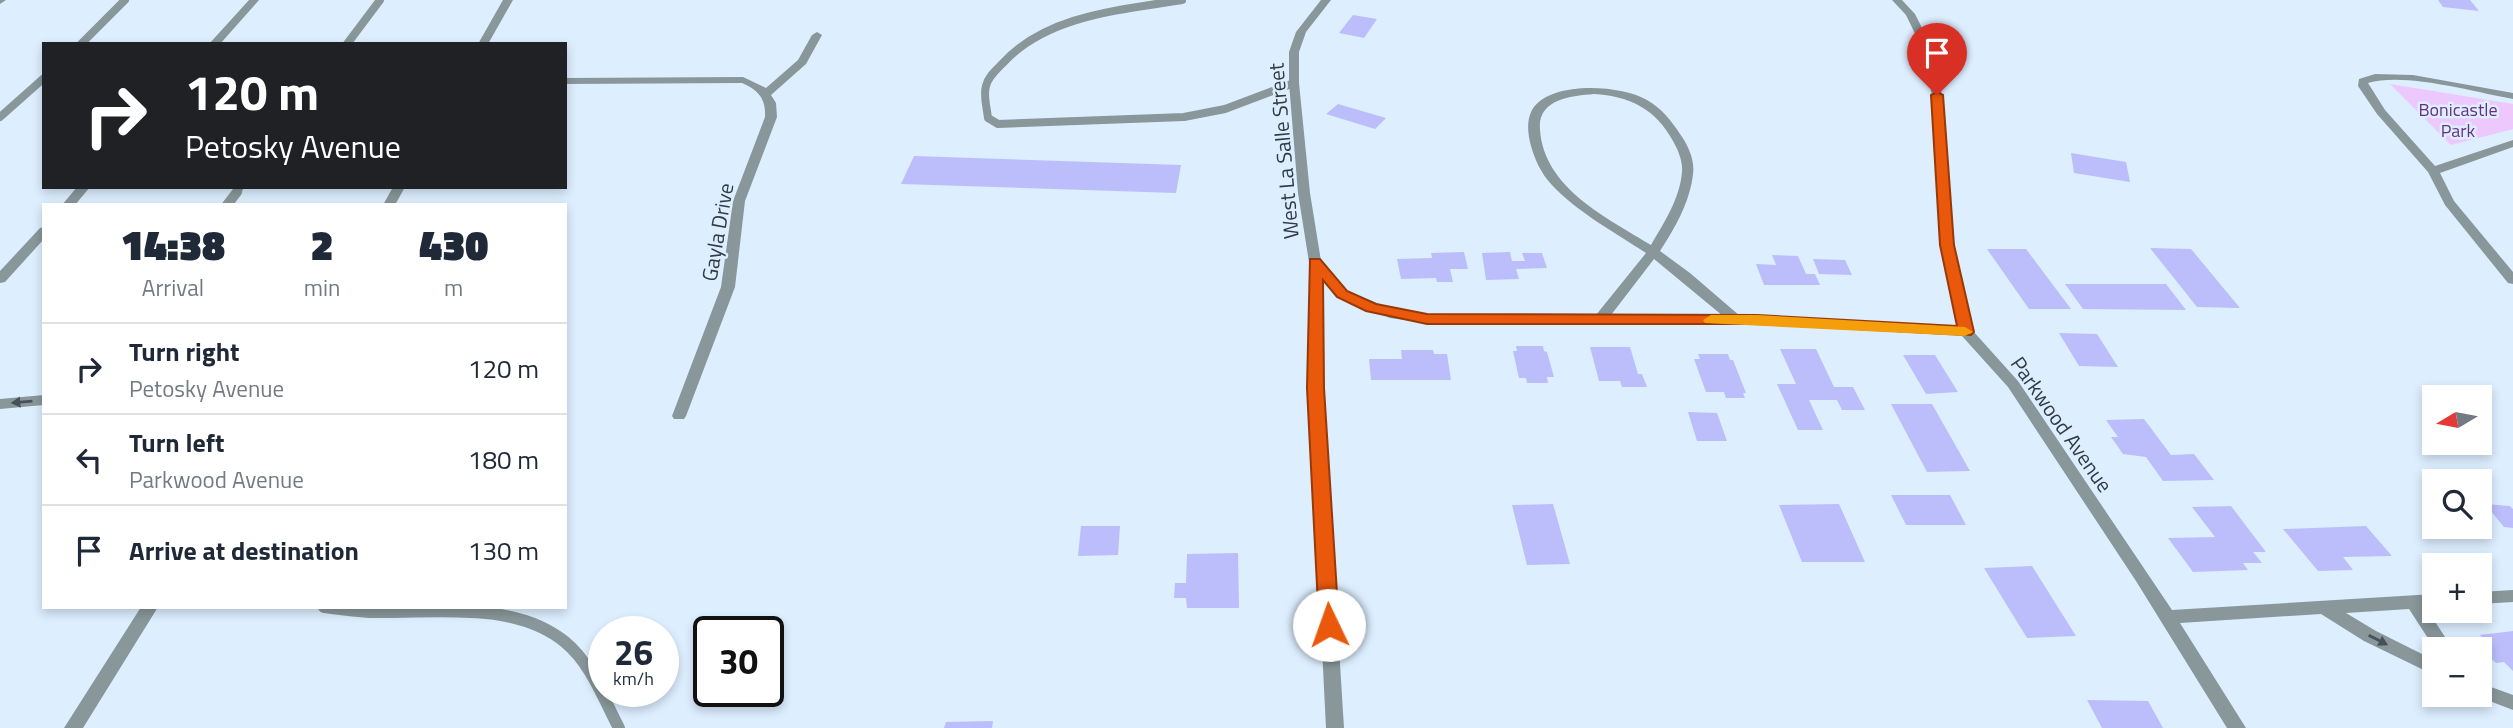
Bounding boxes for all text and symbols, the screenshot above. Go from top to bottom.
pin [1907,23,1967,95]
icon: arrive [1918,34,1956,72]
text: 120 m [185,54,319,129]
street label: West La Salle Street [1259,61,1307,240]
icon: right [70,70,161,161]
park label: Bonicastle Park [2418,96,2498,144]
text: Petosky Avenue [185,122,401,170]
street label: Gayla Drive [693,180,741,284]
text: 14:38 [121,212,225,276]
text: 2 [311,212,334,276]
text: 430 [419,212,488,276]
text: Arrival [142,270,204,305]
text: min [304,270,340,305]
text: m [444,270,463,305]
text: Turn right [129,332,240,371]
text: 120 m [468,349,539,388]
street label: Parkwood Avenue [2003,349,2121,499]
icon: right [70,350,108,388]
text: Petosky Avenue [129,371,284,406]
north arrow [2422,385,2492,455]
map controls [2422,385,2492,707]
one-way arrow [11,397,33,408]
text: Turn left [129,423,224,462]
text: 180 m [468,440,539,479]
icon: left [70,441,108,479]
text: Parkwood Avenue [129,462,304,497]
button: search [2422,469,2492,539]
text: Arrive at destination [129,531,359,570]
text: 130 m [468,531,539,570]
icon: arrive [70,532,108,570]
button: + [2422,553,2492,623]
position arrow [1292,588,1366,662]
speed limit sign: 30 [693,616,784,707]
text: 26 [614,625,653,679]
one-way arrow [2368,634,2388,646]
button: − [2422,637,2492,707]
text: km/h [613,665,654,692]

